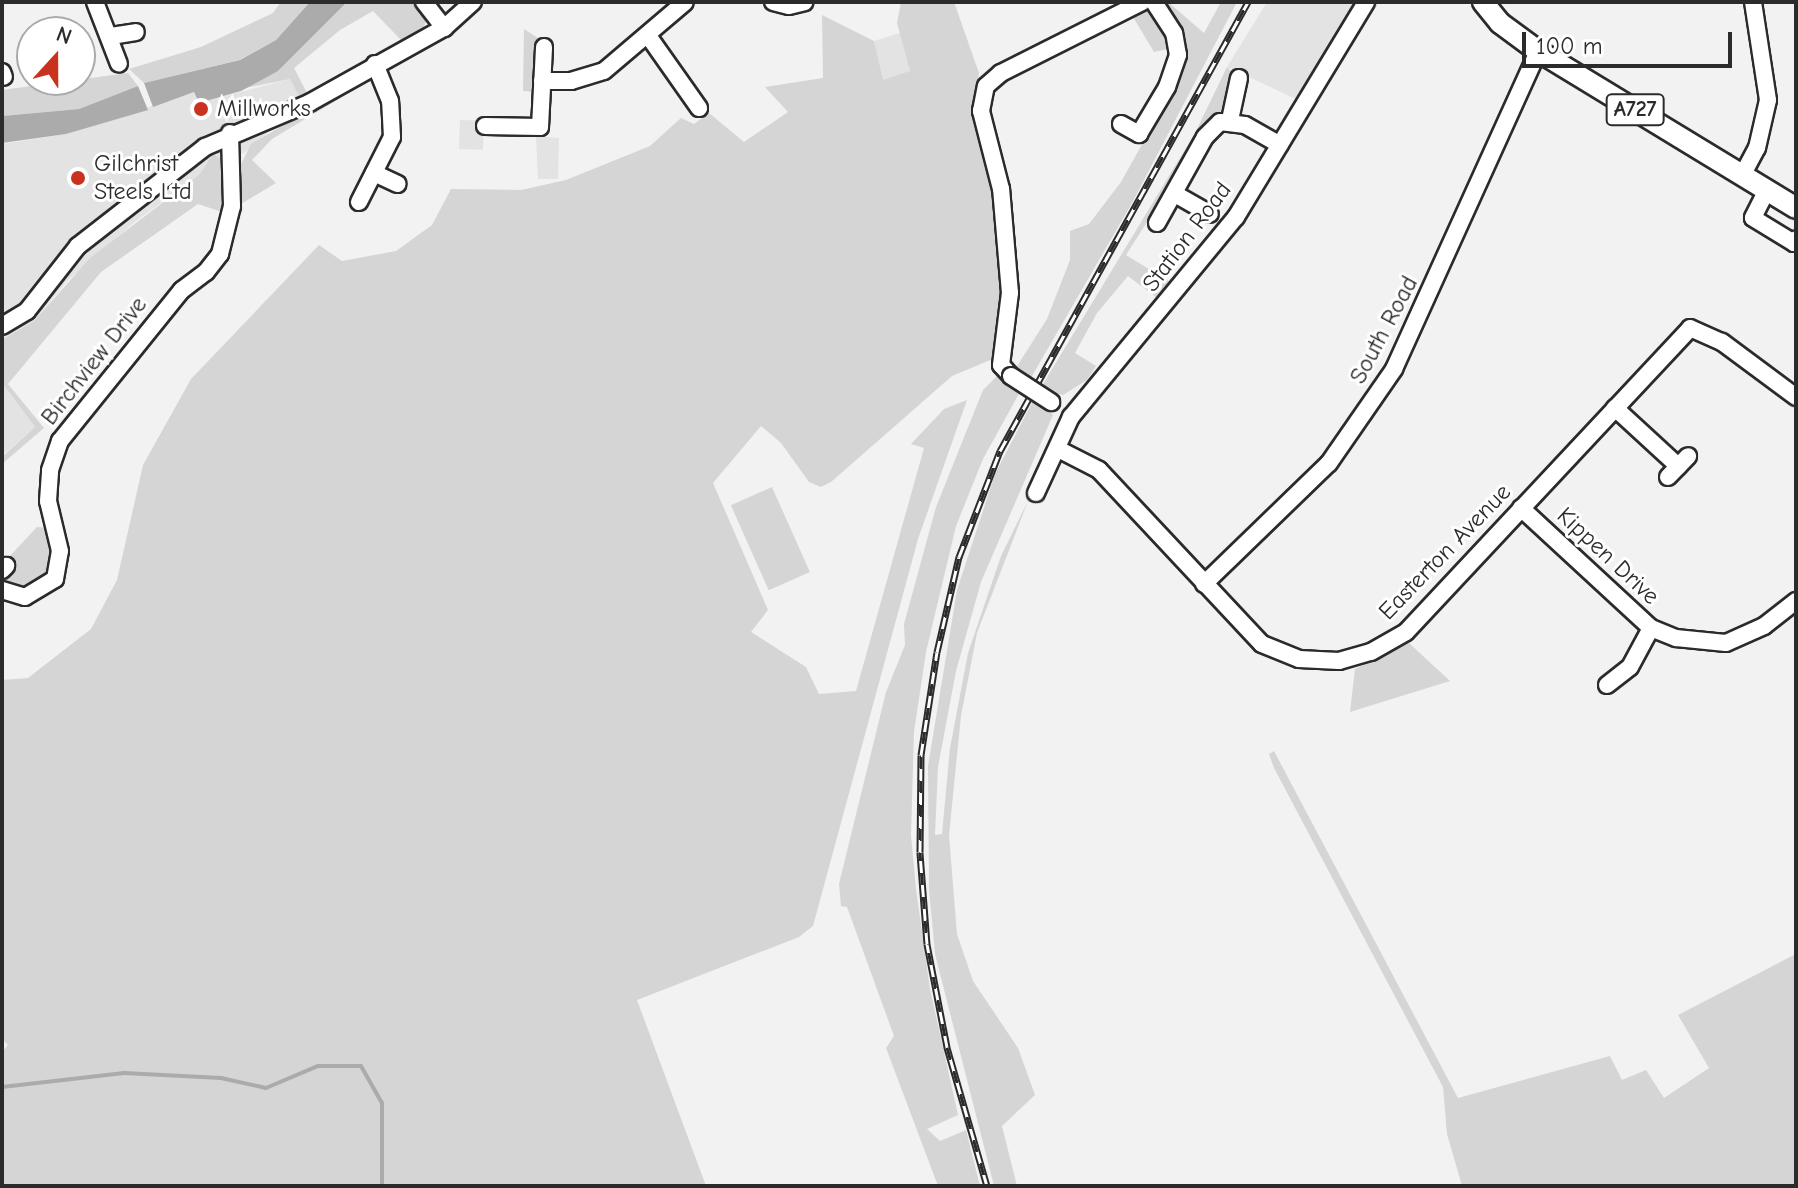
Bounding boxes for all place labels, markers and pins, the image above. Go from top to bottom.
place label: Millworks [217,95,311,123]
marker: Millworks [192,100,210,118]
place label: Gilchrist Steels Ltd [94,150,192,206]
marker: Gilchrist Steels Ltd [69,169,87,187]

